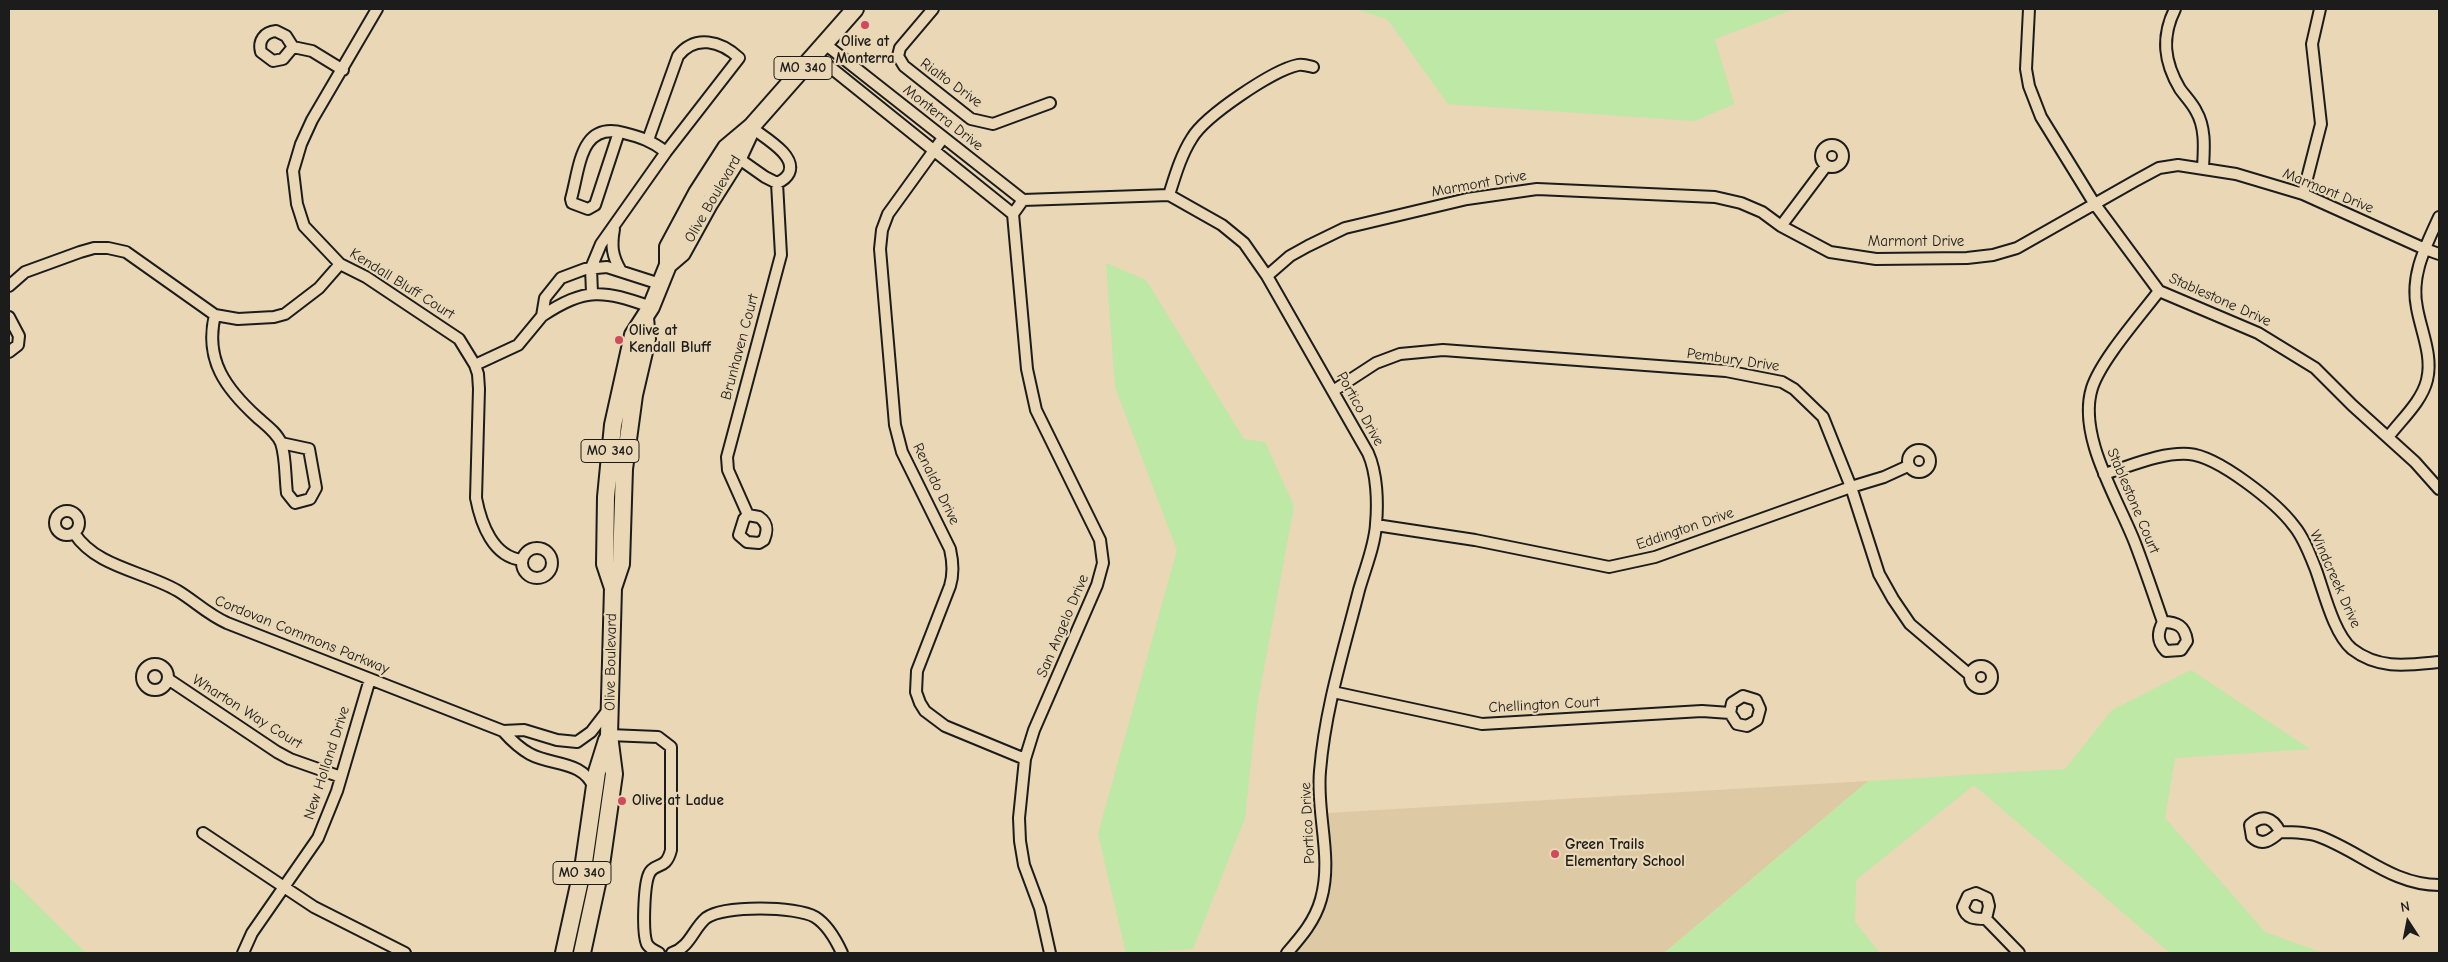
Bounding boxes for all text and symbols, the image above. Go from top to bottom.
marker: Olive at Monterra [859,19,871,31]
place label: Olive at Monterra [835,33,895,68]
street label: Rialto Drive [916,54,986,112]
road number: MO 340 [774,56,832,80]
street label: Monterra Drive [899,81,987,155]
street label: Olive Boulevard [681,152,745,246]
street label: Marmont Drive [2280,165,2376,217]
street label: Marmont Drive [1430,167,1528,201]
street label: Marmont Drive [1868,233,1964,251]
street label: Kendall Bluff Court [346,245,458,323]
street label: Stablestone Drive [2166,269,2274,331]
street label: Brunhaven Court [717,292,763,402]
place label: Olive at Kendall Bluff [629,322,711,357]
marker: Olive at Kendall Bluff [613,334,625,346]
street label: Pembury Drive [1686,345,1780,375]
street label: Portico Drive [1332,369,1388,449]
road number: MO 340 [581,440,639,462]
street label: Renaldo Drive [908,440,964,528]
street label: Stablestone Court [2103,446,2163,556]
street label: Eddington Drive [1634,504,1736,554]
street label: Windcreek Drive [2305,527,2365,631]
street label: San Angelo Drive [1033,572,1093,680]
street label: Cordovan Commons Parkway [212,592,392,678]
street label: Olive Boulevard [601,613,621,711]
street label: Wharton Way Court [189,671,305,753]
street label: Chellington Court [1488,693,1600,717]
street label: New Holland Drive [300,704,354,822]
street label: Portico Drive [1297,782,1319,864]
place label: Olive at Ladue [632,792,724,810]
marker: Olive at Ladue [616,795,628,807]
place label: Green Trails Elementary School [1565,836,1685,871]
marker: Green Trails Elementary School [1549,848,1561,860]
road number: MO 340 [553,861,611,884]
north arrow [2383,897,2433,947]
text: N [2399,898,2411,916]

